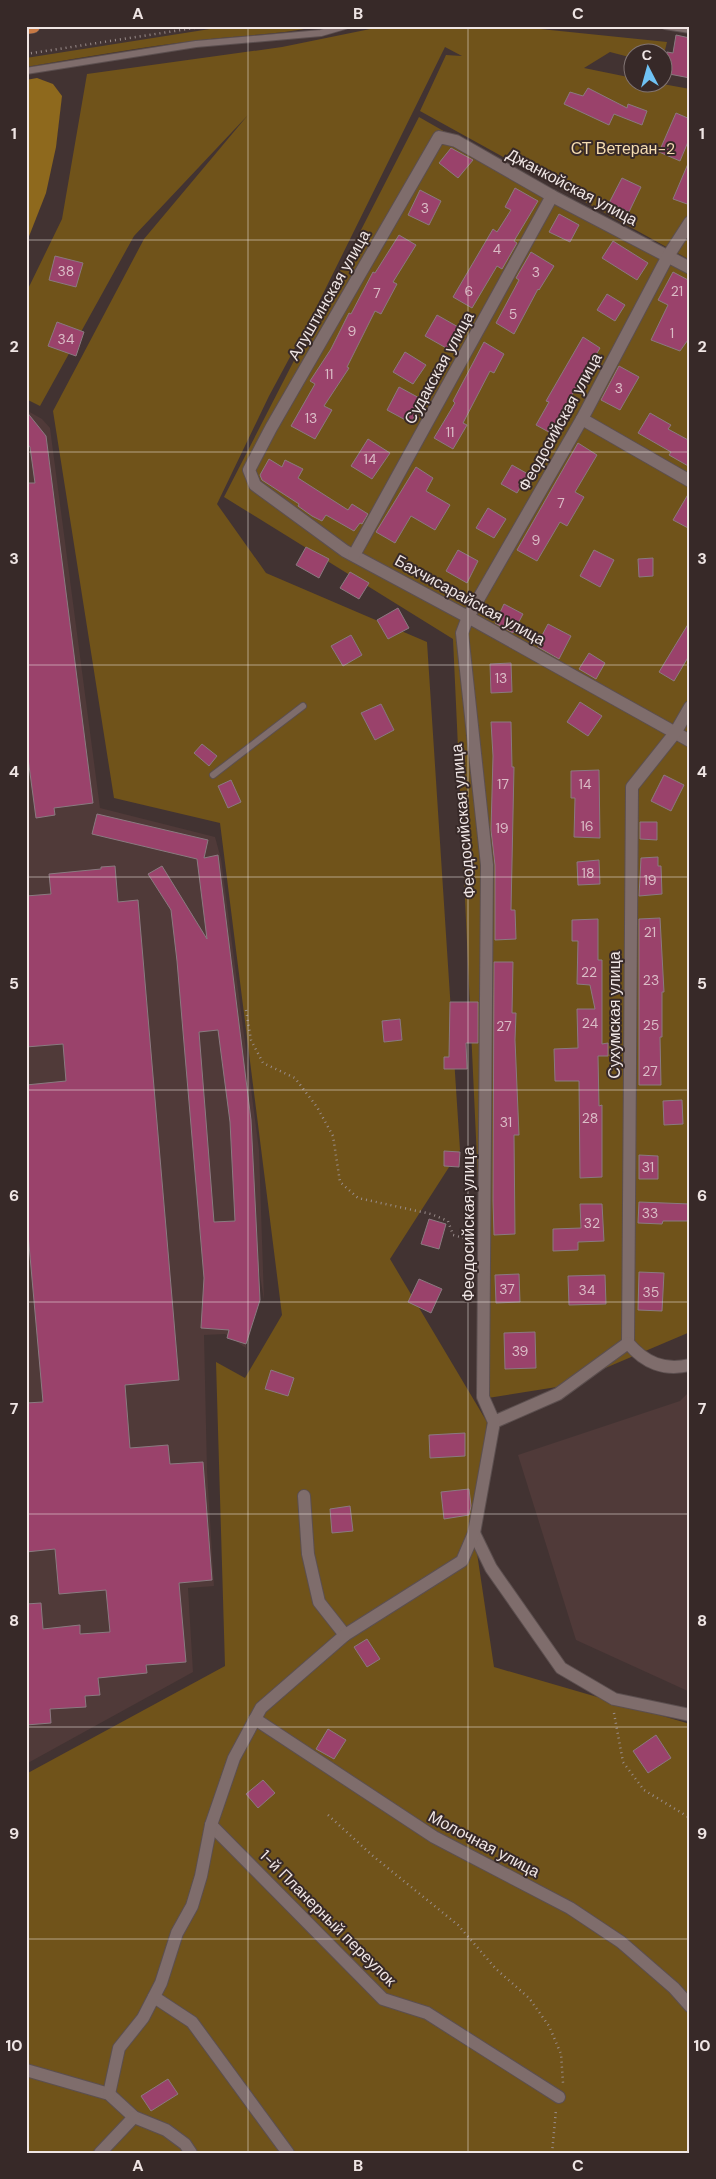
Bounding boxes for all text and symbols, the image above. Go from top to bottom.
text: A [132,3,144,24]
text: B [353,3,363,24]
text: C [572,3,584,24]
north arrow [624,42,674,92]
text: С [641,46,653,65]
text: 1 [11,123,17,144]
text: 1 [699,123,705,144]
park label: СТ Ветеран-2 [571,138,675,159]
street label: Джанкойская улица [503,144,641,230]
house number: 3 [421,199,429,217]
street label: Алуштинская улица [283,226,375,364]
house number: 4 [493,240,502,258]
house number: 38 [58,262,74,280]
house number: 3 [532,263,540,281]
house number: 6 [465,282,473,300]
house number: 21 [671,282,683,300]
house number: 7 [373,284,381,302]
house number: 5 [509,305,517,323]
street label: Судакская улица [399,308,479,428]
house number: 9 [348,322,357,340]
house number: 1 [670,324,674,342]
house number: 34 [58,330,75,348]
text: 2 [9,336,19,357]
text: 2 [697,336,707,357]
street label: Феодосийская улица [513,349,607,495]
house number: 11 [325,365,333,383]
house number: 3 [615,379,623,397]
house number: 13 [305,409,317,427]
house number: 11 [446,423,454,441]
house number: 14 [364,450,377,468]
house number: 7 [557,494,565,512]
house number: 9 [532,531,541,549]
text: 3 [9,548,19,569]
text: 3 [697,548,707,569]
street label: Бахчисарайская улица [391,550,549,650]
house number: 13 [495,669,507,687]
street label: Феодосийская улица [446,743,480,899]
text: 4 [9,761,19,782]
text: 4 [697,761,707,782]
house number: 17 [497,775,509,793]
house number: 14 [579,775,592,793]
house number: 16 [580,817,594,835]
house number: 19 [495,819,509,837]
house number: 18 [582,864,594,882]
house number: 19 [643,871,657,889]
house number: 21 [644,923,656,941]
street label: Сухумская улица [604,951,625,1079]
house number: 22 [581,963,597,981]
house number: 23 [643,971,659,989]
text: 5 [9,973,19,994]
text: 5 [697,973,707,994]
house number: 24 [582,1014,599,1032]
house number: 25 [643,1016,659,1034]
house number: 27 [496,1017,512,1035]
house number: 27 [642,1062,658,1080]
house number: 28 [582,1109,598,1127]
house number: 31 [500,1113,512,1131]
street label: Феодосийская улица [458,1146,479,1301]
house number: 31 [642,1158,654,1176]
text: 6 [9,1185,19,1206]
text: 6 [697,1185,707,1206]
house number: 33 [642,1204,658,1222]
house number: 32 [584,1214,600,1232]
house number: 37 [499,1280,515,1298]
house number: 34 [579,1281,596,1299]
house number: 35 [643,1283,659,1301]
house number: 39 [512,1342,529,1360]
text: 7 [10,1398,19,1419]
text: 7 [698,1398,707,1419]
text: 8 [9,1610,19,1631]
text: 8 [697,1610,707,1631]
street label: Молочная улица [425,1806,543,1882]
text: 9 [9,1823,19,1844]
text: 9 [697,1823,707,1844]
street label: 1-й Планерный переулок [255,1845,402,1992]
text: 10 [5,2035,23,2056]
text: 10 [693,2035,711,2056]
text: A [132,2155,144,2176]
text: B [353,2155,363,2176]
text: C [572,2155,584,2176]

